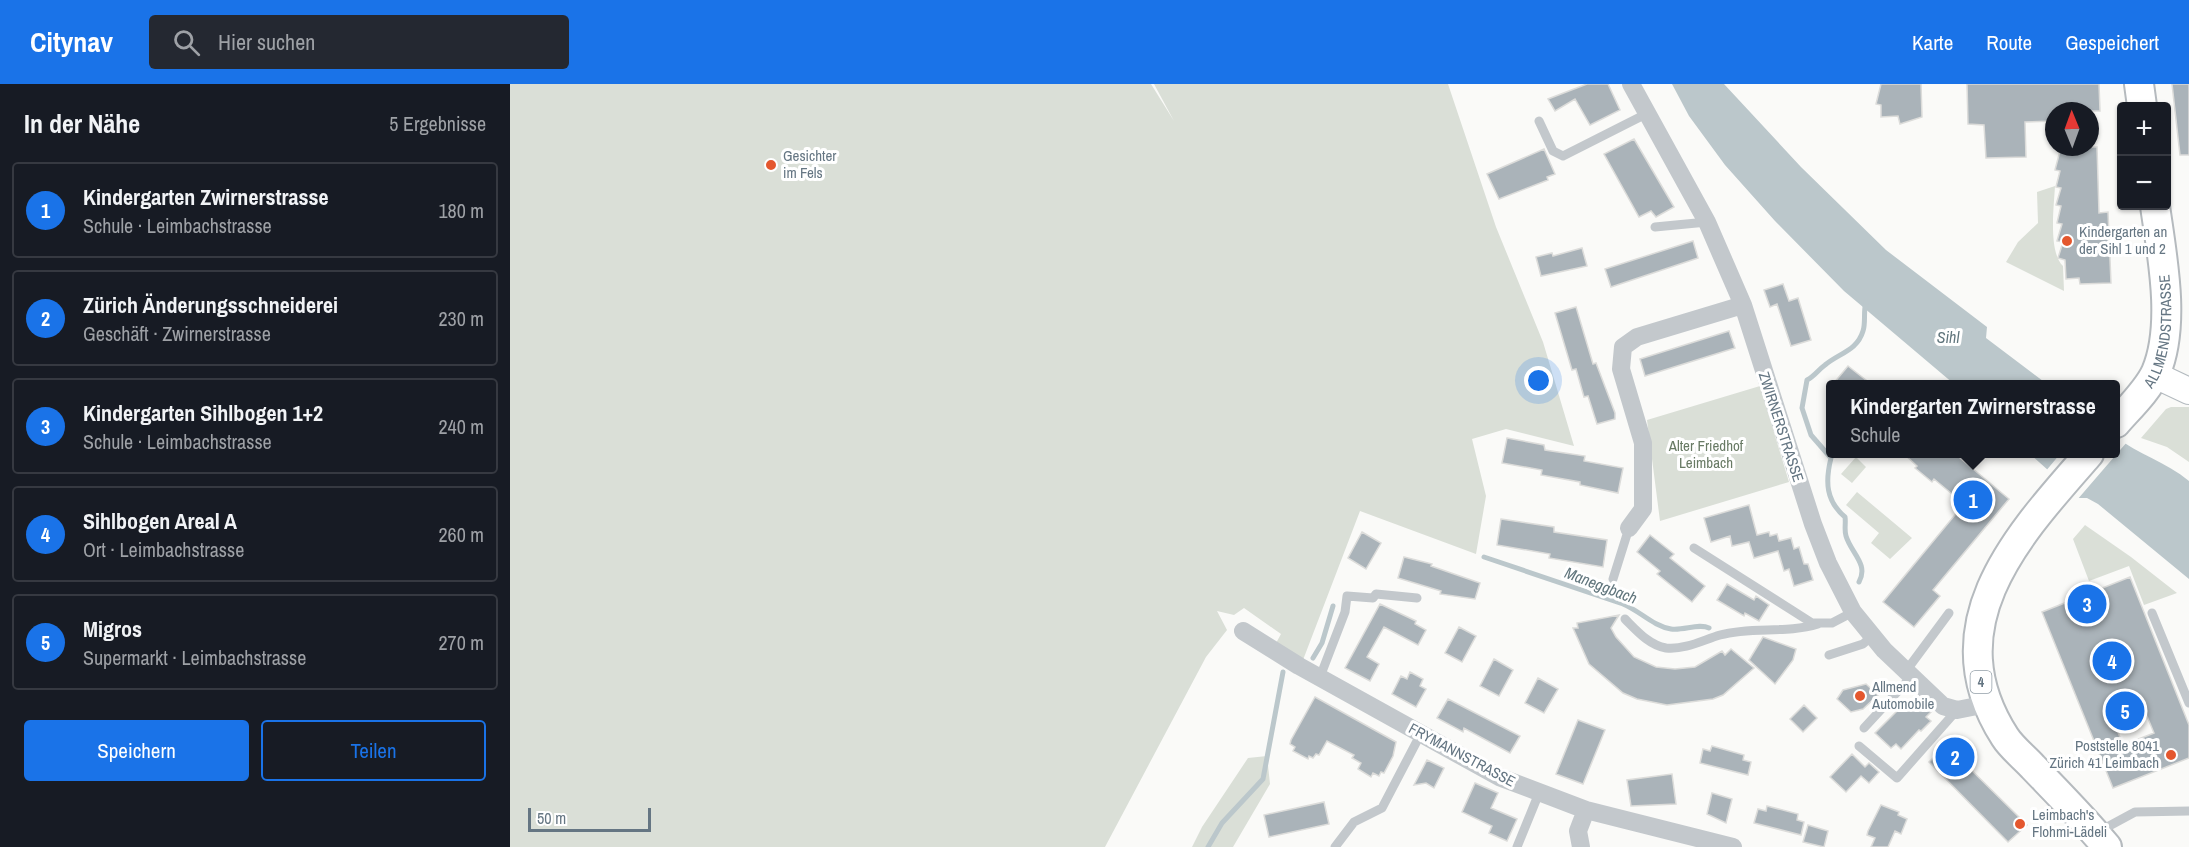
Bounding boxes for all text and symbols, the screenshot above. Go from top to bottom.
search box [149,15,569,69]
text: Citynav [30,23,113,61]
icon: search [170,26,203,59]
text: Hier suchen [218,27,315,57]
text: Karte [1912,28,1953,57]
text: Route [1986,28,2032,57]
text: Gespeichert [2065,28,2159,57]
north arrow [2045,102,2099,156]
map controls [2117,102,2171,210]
button: + [2117,102,2171,156]
text: In der Nähe [24,106,140,141]
text: 5 Ergebnisse [389,110,486,137]
place label: Gesichter im Fels [783,145,836,183]
button: − [2117,156,2171,210]
marker: Gesichter im Fels [764,158,778,172]
text: Kindergarten Zwirnerstrasse [83,182,329,212]
text: 1 [41,197,50,224]
text: 180 m [438,197,484,224]
text: Schule · Leimbachstrasse [83,212,272,239]
place label: Kindergarten an der Sihl 1 und 2 [2079,221,2167,259]
marker: Kindergarten an der Sihl 1 und 2 [2060,234,2074,248]
street label: ALLMENDSTRASSE [2138,274,2176,393]
text: Zürich Änderungsschneiderei [83,290,338,320]
text: 2 [41,305,50,332]
text: 230 m [438,305,484,332]
text: Geschäft · Zwirnerstrasse [83,320,271,347]
water label: Sihl [1937,326,1960,348]
your location [1524,366,1553,395]
street label: ZWIRNERSTRASSE [1754,369,1809,485]
popup [1826,380,2120,458]
text: Kindergarten Zwirnerstrasse [1850,391,2096,421]
text: Kindergarten Sihlbogen 1+2 [83,398,323,428]
text: 3 [41,413,50,440]
text: 240 m [438,413,484,440]
text: Schule [1850,421,1900,448]
text: Schule · Leimbachstrasse [83,428,272,455]
park label: Alter Friedhof Leimbach [1668,435,1744,473]
pin: 1 [1954,478,1992,522]
text: Sihlbogen Areal A [83,506,237,536]
text: 4 [41,521,50,548]
text: 260 m [438,521,484,548]
text: Ort · Leimbachstrasse [83,536,244,563]
water label: Maneggbach [1562,561,1640,609]
pin: 3 [2068,582,2106,626]
text: Migros [83,614,142,644]
text: 5 [41,629,50,656]
text: 270 m [438,629,484,656]
pin: 4 [2092,638,2132,684]
text: Supermarkt · Leimbachstrasse [83,644,306,671]
road number: 4 [1970,671,1992,693]
place label: Allmend Automobile [1871,676,1934,714]
pin: 5 [2106,688,2144,734]
marker: Allmend Automobile [1853,689,1867,703]
street label: FRYMANNSTRASSE [1405,718,1519,792]
button: Speichern [24,720,249,781]
button: Teilen [261,720,486,781]
pin: 2 [1936,734,1974,780]
place label: Poststelle 8041 Zürich 41 Leimbach [2050,735,2159,773]
marker: Poststelle 8041 Zürich 41 Leimbach [2164,748,2178,762]
place label: Leimbach's Flohmi-Lädeli [2032,804,2107,842]
scale bar [528,805,651,832]
text: 50 m [537,807,566,829]
marker: Leimbach's Flohmi-Lädeli [2013,817,2027,831]

